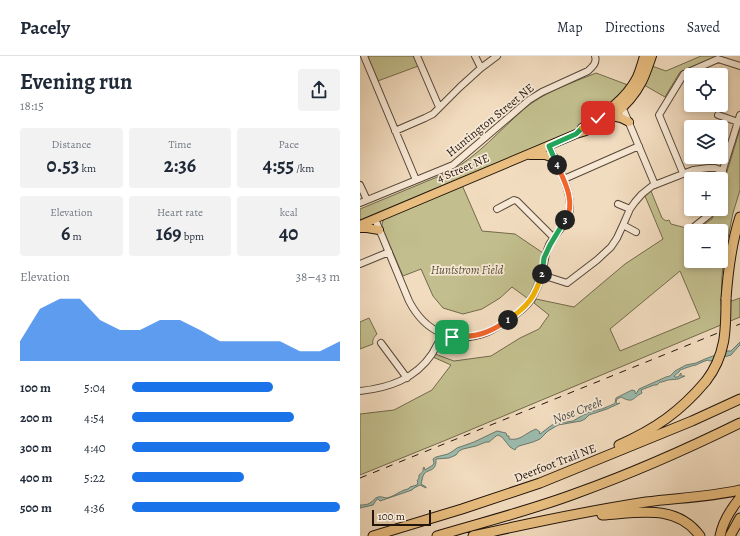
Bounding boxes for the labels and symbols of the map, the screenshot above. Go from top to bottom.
street label: Huntington Street NE [443,80,537,160]
pin [581,101,615,135]
street label: 4 Street NE [434,150,492,186]
pin: 4 [547,155,567,175]
pin: 3 [555,210,575,230]
park label: Huntstrom Field [431,262,504,278]
pin: 2 [532,264,552,284]
pin: 1 [498,310,518,330]
pin [435,320,469,354]
water label: Nose Creek [550,393,605,428]
street label: Deerfoot Trail NE [512,440,598,486]
scale bar [372,508,431,527]

